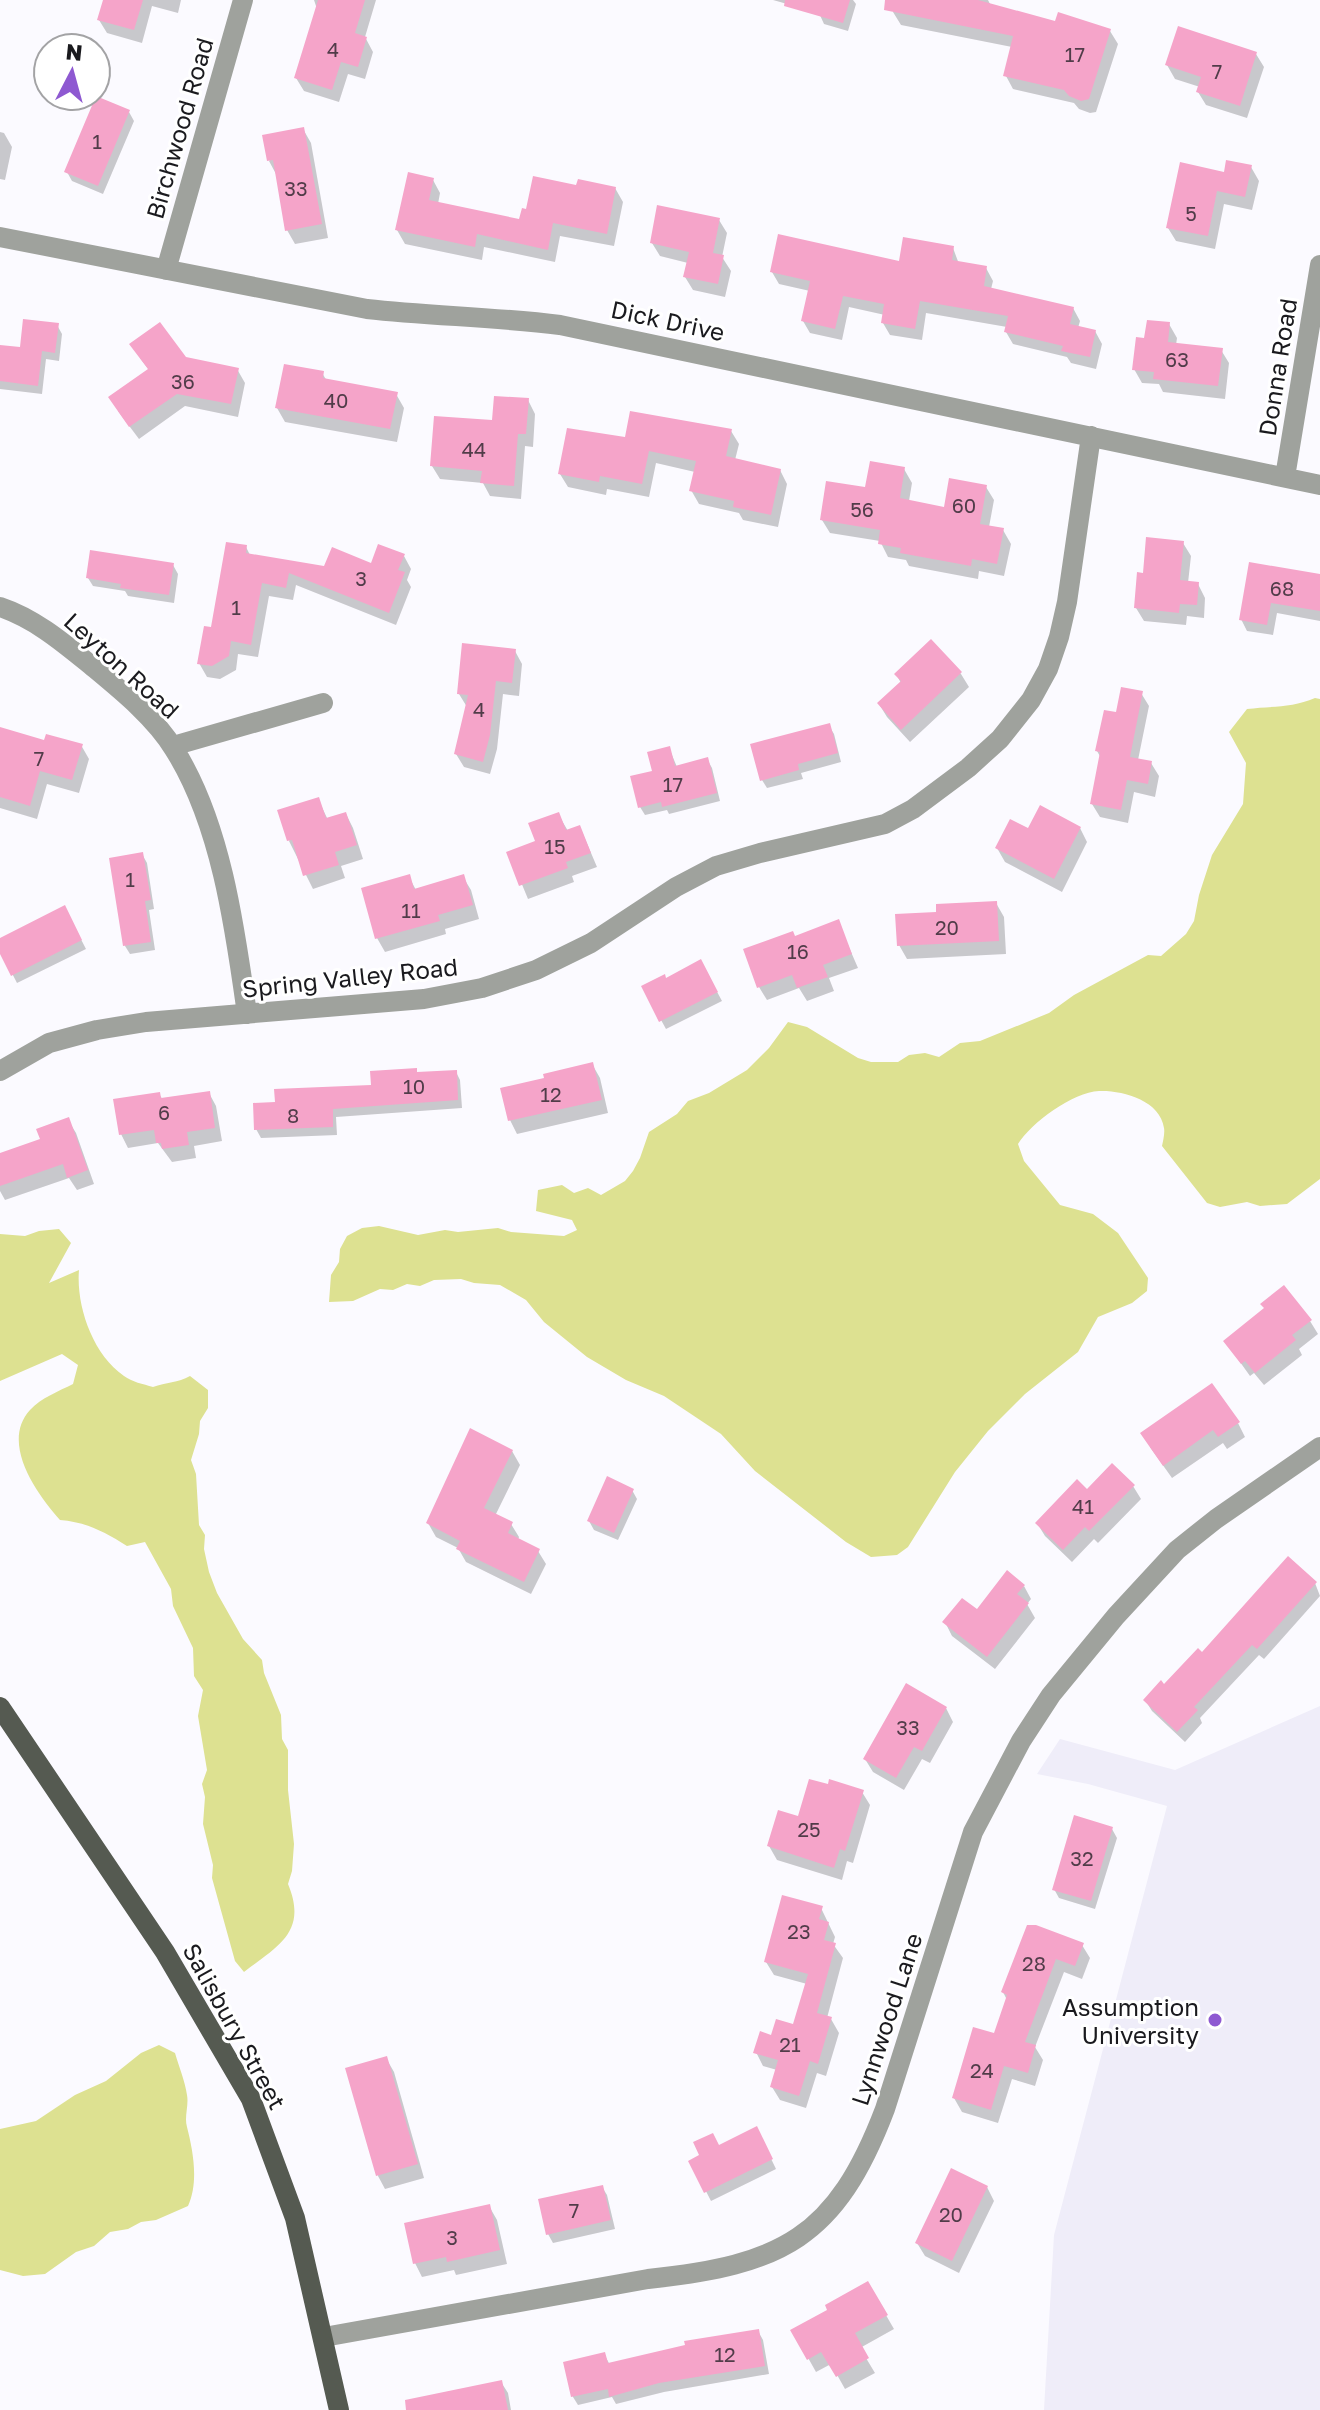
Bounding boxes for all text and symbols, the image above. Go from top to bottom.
north arrow [32,32,112,112]
street label: Birchwood Road [139,34,219,222]
text: N [64,37,84,66]
house number: 4 [327,37,339,61]
house number: 17 [1065,42,1085,66]
house number: 7 [1212,59,1222,83]
house number: 1 [92,129,102,153]
house number: 33 [284,176,308,200]
house number: 5 [1185,201,1197,225]
street label: Dick Drive [609,294,727,346]
street label: Donna Road [1252,296,1302,438]
house number: 63 [1165,347,1189,371]
house number: 36 [171,369,195,393]
house number: 40 [324,388,348,412]
house number: 44 [462,437,486,461]
house number: 60 [952,493,976,517]
house number: 56 [850,497,874,521]
house number: 3 [355,566,367,590]
house number: 68 [1270,576,1294,600]
house number: 1 [231,595,241,619]
street label: Leyton Road [59,606,185,724]
house number: 4 [473,697,485,721]
house number: 7 [34,746,44,770]
house number: 17 [663,772,683,796]
house number: 15 [544,834,566,858]
house number: 1 [125,867,135,891]
house number: 11 [401,898,421,922]
house number: 20 [935,915,959,939]
house number: 16 [787,939,809,963]
street label: Spring Valley Road [241,951,459,1003]
house number: 10 [403,1074,425,1098]
house number: 12 [540,1082,562,1106]
house number: 6 [158,1100,170,1124]
house number: 8 [287,1103,299,1127]
house number: 41 [1072,1494,1094,1518]
house number: 33 [896,1715,920,1739]
house number: 25 [797,1817,821,1841]
house number: 32 [1070,1846,1094,1870]
house number: 23 [787,1919,811,1943]
street label: Lynnwood Lane [844,1929,928,2109]
street label: Salisbury Street [177,1938,293,2114]
house number: 28 [1022,1951,1046,1975]
place label: Assumption University [1062,1992,1199,2049]
marker: Assumption University [1206,2011,1224,2029]
house number: 21 [779,2032,801,2056]
house number: 24 [970,2058,994,2082]
house number: 7 [569,2198,579,2222]
house number: 20 [939,2202,963,2226]
house number: 3 [446,2225,458,2249]
house number: 12 [714,2342,736,2366]

